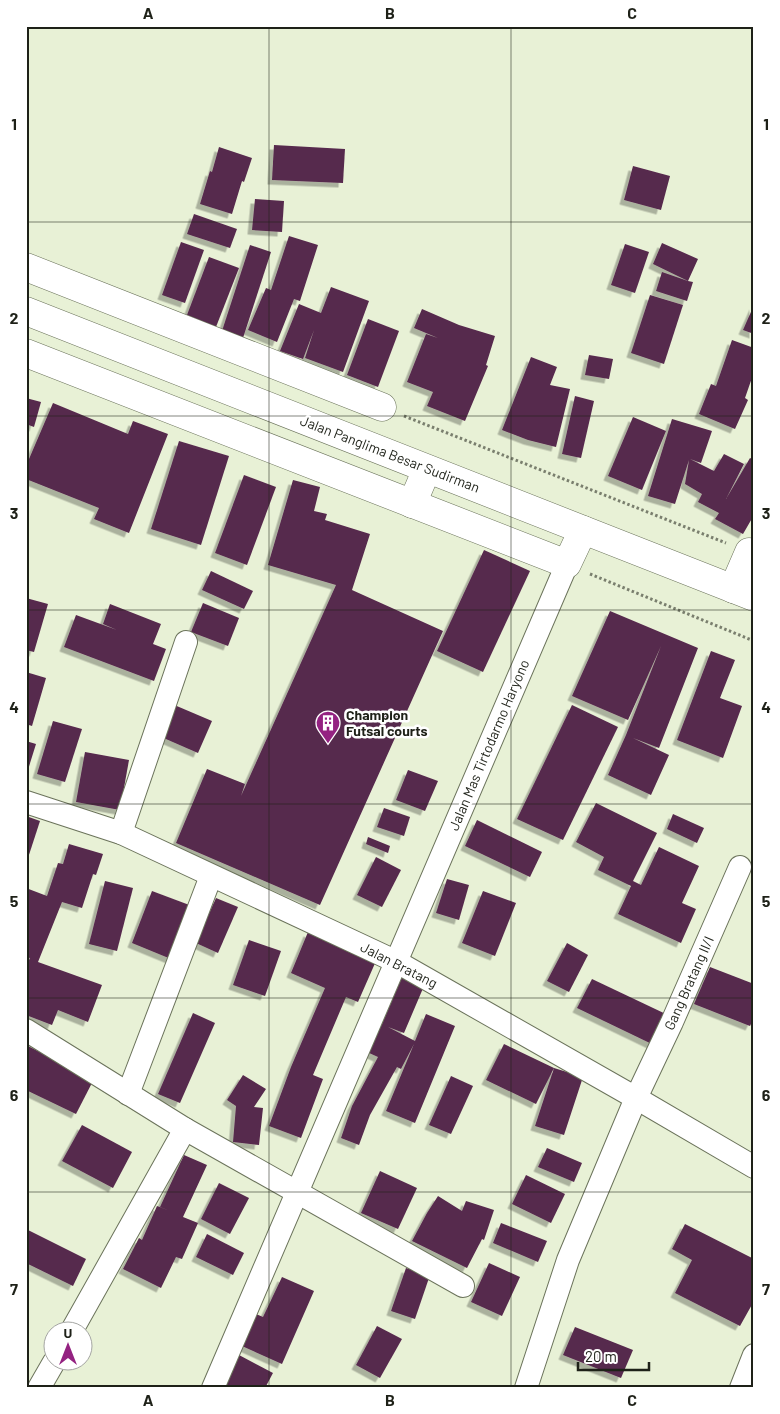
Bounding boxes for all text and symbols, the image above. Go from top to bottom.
text: A [143,3,154,22]
text: B [385,3,395,22]
text: C [627,3,637,22]
text: 1 [11,114,17,133]
text: 1 [763,114,769,133]
text: 2 [10,308,19,327]
text: 2 [762,308,771,327]
street label: Jalan Panglima Besar Sudirman [298,411,482,496]
text: 3 [10,503,18,522]
text: 3 [762,503,770,522]
street label: Jalan Mas Tirtodarmo Haryono [445,657,532,833]
text: 4 [9,697,19,716]
text: 4 [761,697,771,716]
place label: Champion Futsal courts [346,706,428,739]
building icon: Champion Futsal courts [315,710,341,744]
text: 5 [10,891,19,910]
text: 5 [762,891,771,910]
street label: Gang Bratang II/I [660,933,717,1032]
street label: Jalan Bratang [358,938,441,991]
text: 6 [10,1085,19,1104]
text: 6 [762,1085,771,1104]
text: 7 [10,1279,18,1298]
text: 7 [762,1279,770,1298]
north arrow [42,1322,92,1372]
text: U [64,1324,73,1341]
scale bar [578,1339,649,1371]
text: 20 m [585,1347,617,1365]
text: A [143,1390,154,1409]
text: B [385,1390,395,1409]
text: C [627,1390,637,1409]

